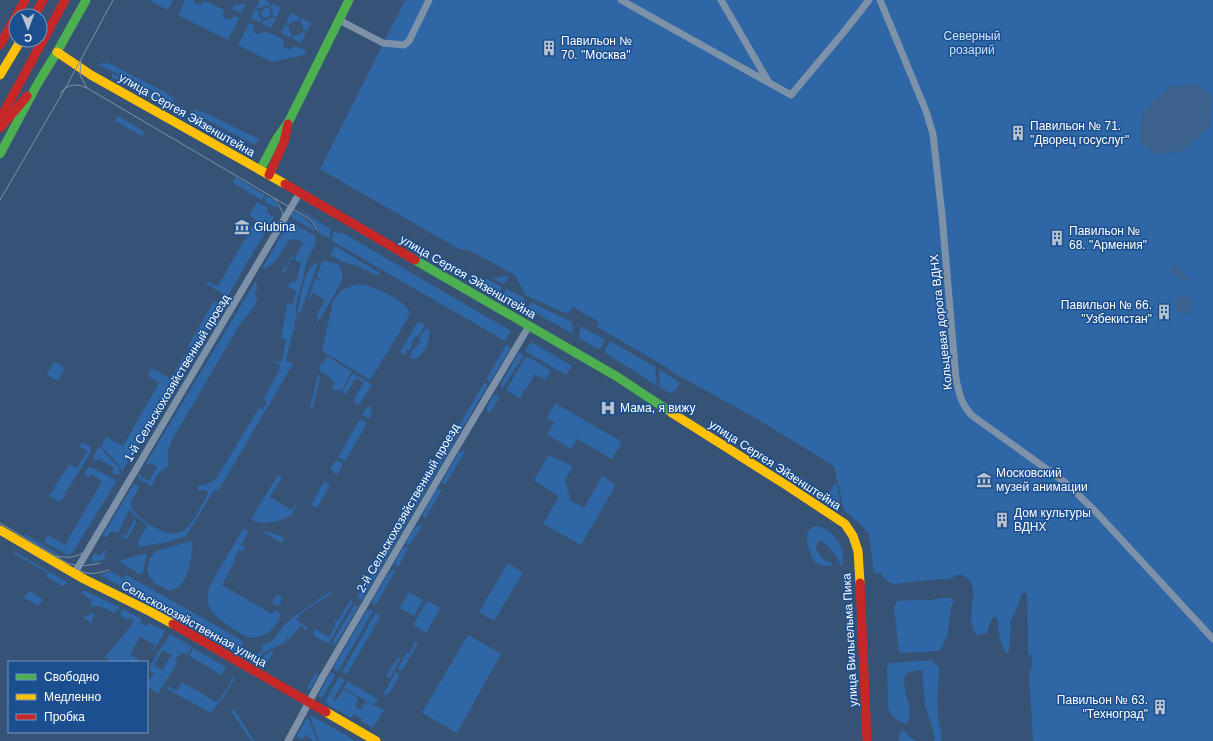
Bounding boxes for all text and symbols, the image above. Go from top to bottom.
north arrow [8,8,48,48]
park label: Северный розарий [944,29,1000,57]
text: С [24,32,32,44]
place label: Павильон № 70. "Москва" [561,34,632,62]
building icon: Павильон № 70. "Москва" [540,39,558,57]
street label: улица Сергея Эйзенштейна [117,70,258,160]
place label: Павильон № 71. "Дворец госуслуг" [1030,119,1129,147]
building icon: Павильон № 71. "Дворец госуслуг" [1009,124,1027,142]
museum icon: Glubina [233,218,251,236]
place label: Glubina [254,220,296,234]
place label: Павильон № 68. "Армения" [1069,224,1147,252]
building icon: Павильон № 68. "Армения" [1048,229,1066,247]
street label: улица Сергея Эйзенштейна [398,232,539,322]
street label: Кольцевая дорога ВДНХ [927,253,955,391]
street label: 1-й Сельскохозяйственный проезд [121,292,233,464]
place label: Павильон № 66. "Узбекистан" [1061,298,1152,326]
building icon: Павильон № 66. "Узбекистан" [1155,303,1173,321]
hospital icon: Мама, я вижу [599,399,617,417]
place label: Мама, я вижу [620,401,695,415]
street label: улица Сергея Эйзенштейна [706,417,844,513]
street label: 2-й Сельскохозяйственный проезд [354,421,462,595]
place label: Московский музей анимации [996,466,1088,494]
museum icon: Московский музей анимации [975,471,993,489]
place label: Дом культуры ВДНХ [1014,506,1091,534]
building icon: Дом культуры ВДНХ [993,511,1011,529]
street label: улица Вильгельма Пика [839,573,860,707]
street label: Сельскохозяйственная улица [119,578,270,670]
legend [8,661,148,733]
text: Свободно [44,670,99,684]
text: Медленно [44,690,101,704]
place label: Павильон № 63. "Техноград" [1057,693,1148,721]
building icon: Павильон № 63. "Техноград" [1151,698,1169,716]
text: Пробка [44,710,85,724]

